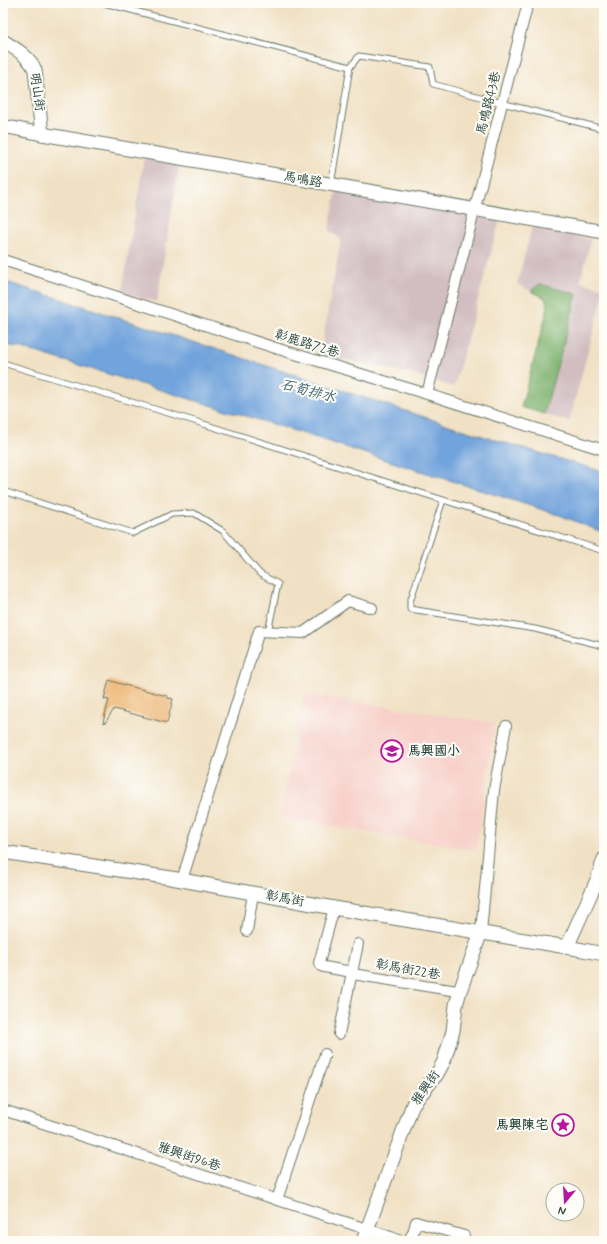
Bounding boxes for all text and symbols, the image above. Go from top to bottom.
street label: 馬鳴路43巷 [473,69,505,137]
street label: 明山街 [26,71,48,113]
street label: 馬鳴路 [282,168,324,192]
street label: 彰鹿路72巷 [273,326,341,362]
water label: 石筍排水 [279,375,338,407]
school or university icon: 馬興國小 [379,738,405,764]
place label: 馬興國小 [408,743,460,760]
street label: 彰馬街 [264,887,306,911]
street label: 彰馬街22巷 [374,956,442,984]
street label: 雅興街 [408,1067,444,1109]
place icon: 馬興陳宅 [550,1112,576,1138]
place label: 馬興陳宅 [496,1117,548,1134]
street label: 雅興街96巷 [155,1139,223,1175]
north arrow [545,1182,585,1222]
text: N [557,1203,568,1218]

